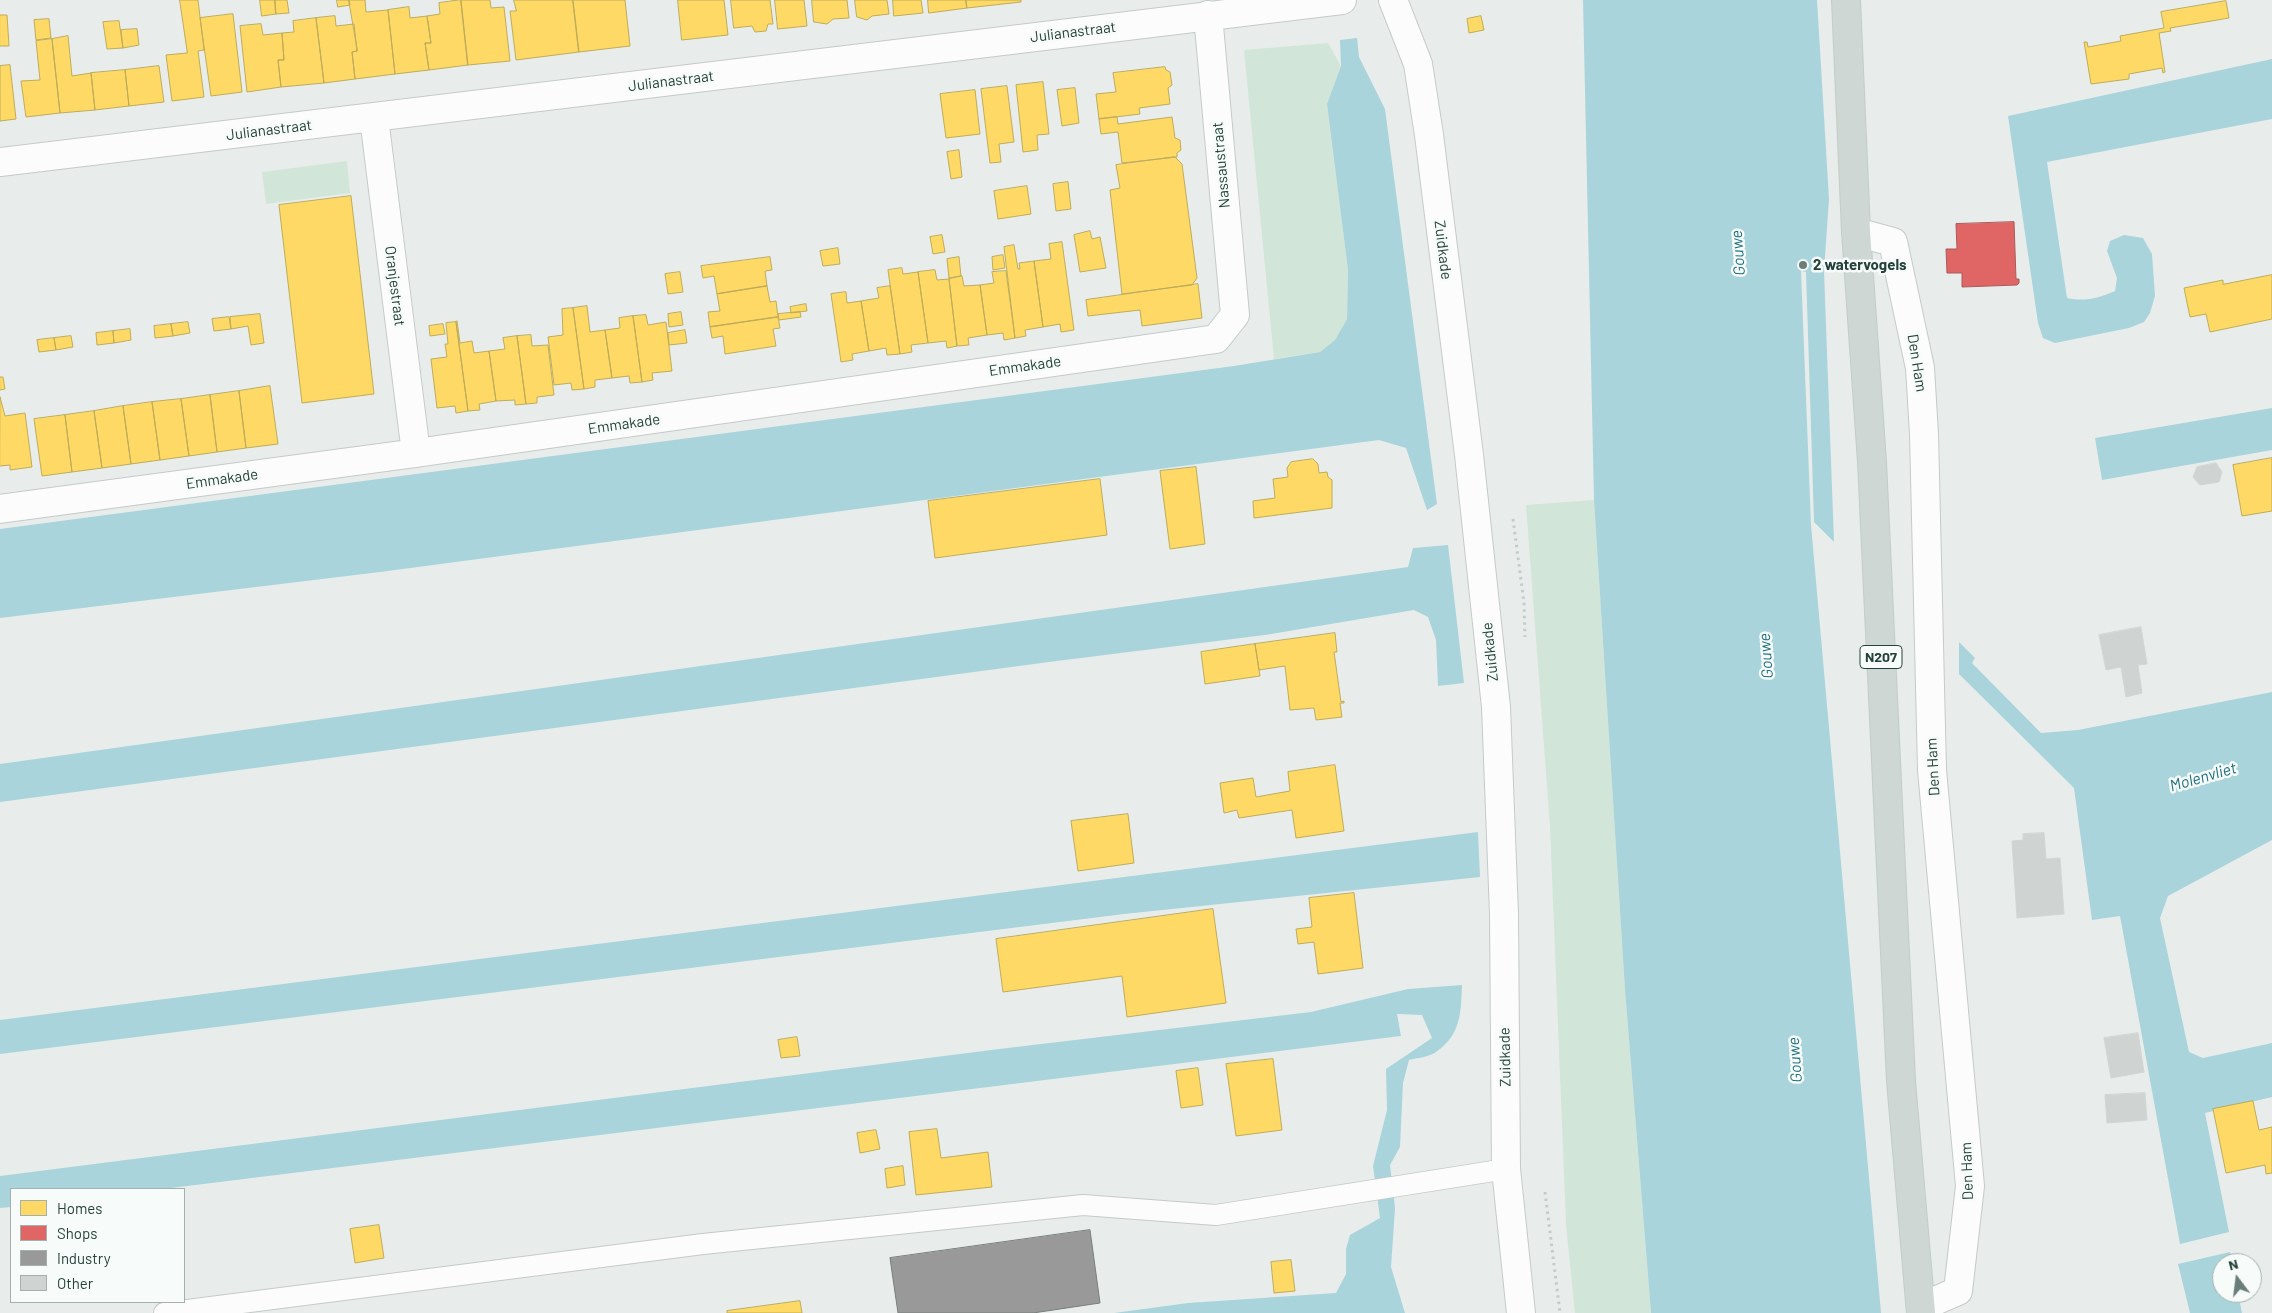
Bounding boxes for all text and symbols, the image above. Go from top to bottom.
street label: Julianastraat [1029,18,1117,46]
street label: Julianastraat [627,67,715,95]
street label: Julianastraat [225,116,313,144]
street label: Nassaustraat [1208,121,1234,209]
street label: Zuidkade [1430,219,1456,281]
water label: Gouwe [1727,230,1749,276]
street label: Oranjestraat [381,245,409,327]
place label: 2 watervogels [1813,256,1907,274]
marker: 2 watervogels [1797,259,1809,271]
street label: Den Ham [1904,333,1930,393]
street label: Emmakade [988,352,1062,380]
street label: Emmakade [587,410,661,438]
street label: Emmakade [185,465,259,493]
street label: Zuidkade [1478,621,1502,683]
water label: Gouwe [1755,633,1777,679]
road number: N207 [1860,646,1902,669]
street label: Den Ham [1922,737,1944,797]
water label: Molenvliet [2167,758,2239,796]
street label: Zuidkade [1495,1027,1515,1087]
water label: Gouwe [1784,1037,1806,1083]
street label: Den Ham [1957,1142,1977,1200]
legend [10,1188,185,1303]
text: Homes [57,1199,102,1217]
text: Shops [57,1224,97,1242]
text: Industry [57,1249,111,1267]
north arrow [2212,1253,2262,1303]
text: N [2227,1255,2240,1273]
text: Other [57,1274,93,1292]

